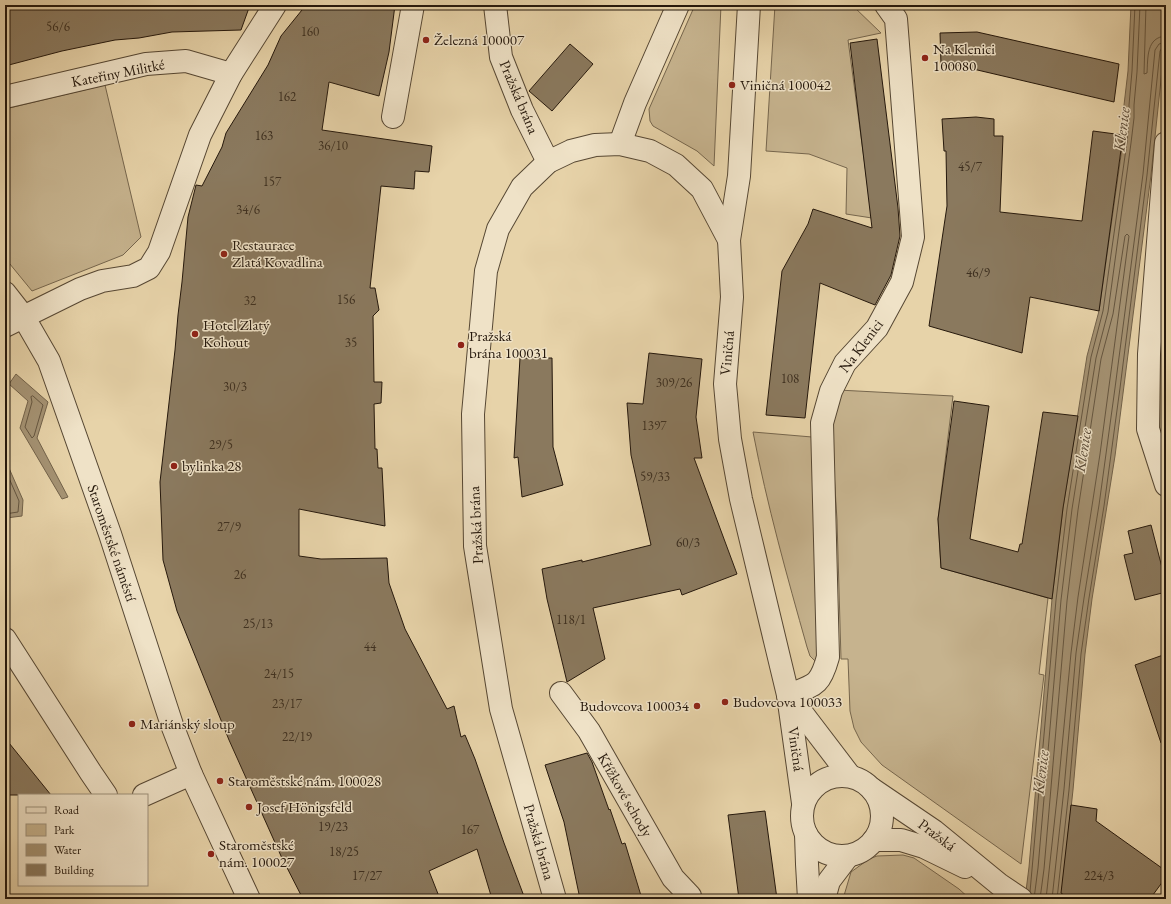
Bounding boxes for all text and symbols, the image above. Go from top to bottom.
house number: 56/6 [46,18,70,35]
house number: 160 [301,23,319,40]
place label: Železná 100007 [434,30,525,49]
marker: Železná 100007 [421,35,431,45]
place label: Na Klenici 100080 [933,39,995,75]
marker: Na Klenici 100080 [920,53,930,63]
street label: Kateřiny Militké [70,54,166,91]
street label: Pražská brána [495,57,543,136]
place label: Viničná 100042 [740,75,832,94]
marker: Viničná 100042 [727,80,737,90]
house number: 162 [278,88,297,105]
water label: Klenice [1108,105,1135,153]
house number: 163 [255,127,273,144]
house number: 36/10 [318,137,348,154]
house number: 45/7 [958,158,983,175]
house number: 157 [263,173,282,190]
house number: 34/6 [236,201,260,218]
place label: Restaurace Zlatá Kovadlina [232,235,323,271]
marker: Restaurace Zlatá Kovadlina [219,249,229,259]
house number: 46/9 [966,264,991,281]
house number: 156 [337,291,355,308]
house number: 32 [244,292,257,309]
place label: Hotel Zlatý Kohout [203,315,270,351]
street label: Na Klenici [834,315,887,376]
place label: Pražská brána 100031 [469,326,548,362]
marker: Hotel Zlatý Kohout [190,329,200,339]
street label: Viničná [715,330,738,376]
house number: 35 [345,334,357,351]
marker: Pražská brána 100031 [456,340,466,350]
house number: 108 [781,370,799,387]
house number: 309/26 [656,374,692,391]
house number: 30/3 [223,378,247,395]
house number: 1397 [642,417,667,434]
water label: Klenice [1069,426,1096,475]
house number: 29/5 [209,436,233,453]
place label: bylinka 28 [182,456,242,475]
marker: bylinka 28 [169,461,179,471]
house number: 59/33 [640,468,670,485]
street label: Staroměstské náměstí [84,482,142,604]
street label: Pražská brána [464,486,487,565]
house number: 27/9 [217,518,242,535]
house number: 60/3 [676,534,700,551]
house number: 26 [234,566,246,583]
house number: 118/1 [556,611,586,628]
house number: 25/13 [243,615,273,632]
house number: 44 [364,638,377,655]
house number: 24/15 [264,665,294,682]
place label: Budovcova 100033 [733,692,842,711]
house number: 23/17 [272,695,303,712]
place label: Budovcova 100034 [580,696,690,715]
marker: Budovcova 100033 [720,697,730,707]
marker: Budovcova 100034 [692,701,702,711]
place label: Mariánský sloup [140,714,235,733]
marker: Mariánský sloup [127,719,137,729]
street label: Viničná [784,725,809,772]
house number: 22/19 [282,728,313,745]
water label: Klenice [1027,748,1054,796]
street label: Křížkové schody [594,749,657,841]
place label: Staroměstské nám. 100028 [228,771,381,790]
marker: Staroměstské nám. 100028 [215,776,225,786]
legend [18,794,148,886]
place label: Josef Hönigsfeld [255,797,352,816]
text: Road [54,802,80,818]
marker: Josef Hönigsfeld [244,802,254,812]
street label: Pražská brána [520,802,559,882]
street label: Pražská [915,814,960,855]
house number: 19/23 [318,818,348,835]
house number: 167 [461,821,480,838]
text: Park [54,822,75,838]
place label: Staroměstské nám. 100027 [219,835,295,871]
text: Water [54,842,81,858]
house number: 18/25 [329,843,359,860]
marker: Staroměstské nám. 100027 [206,849,216,859]
text: Building [54,862,95,878]
house number: 17/27 [352,867,383,884]
house number: 224/3 [1084,867,1114,884]

